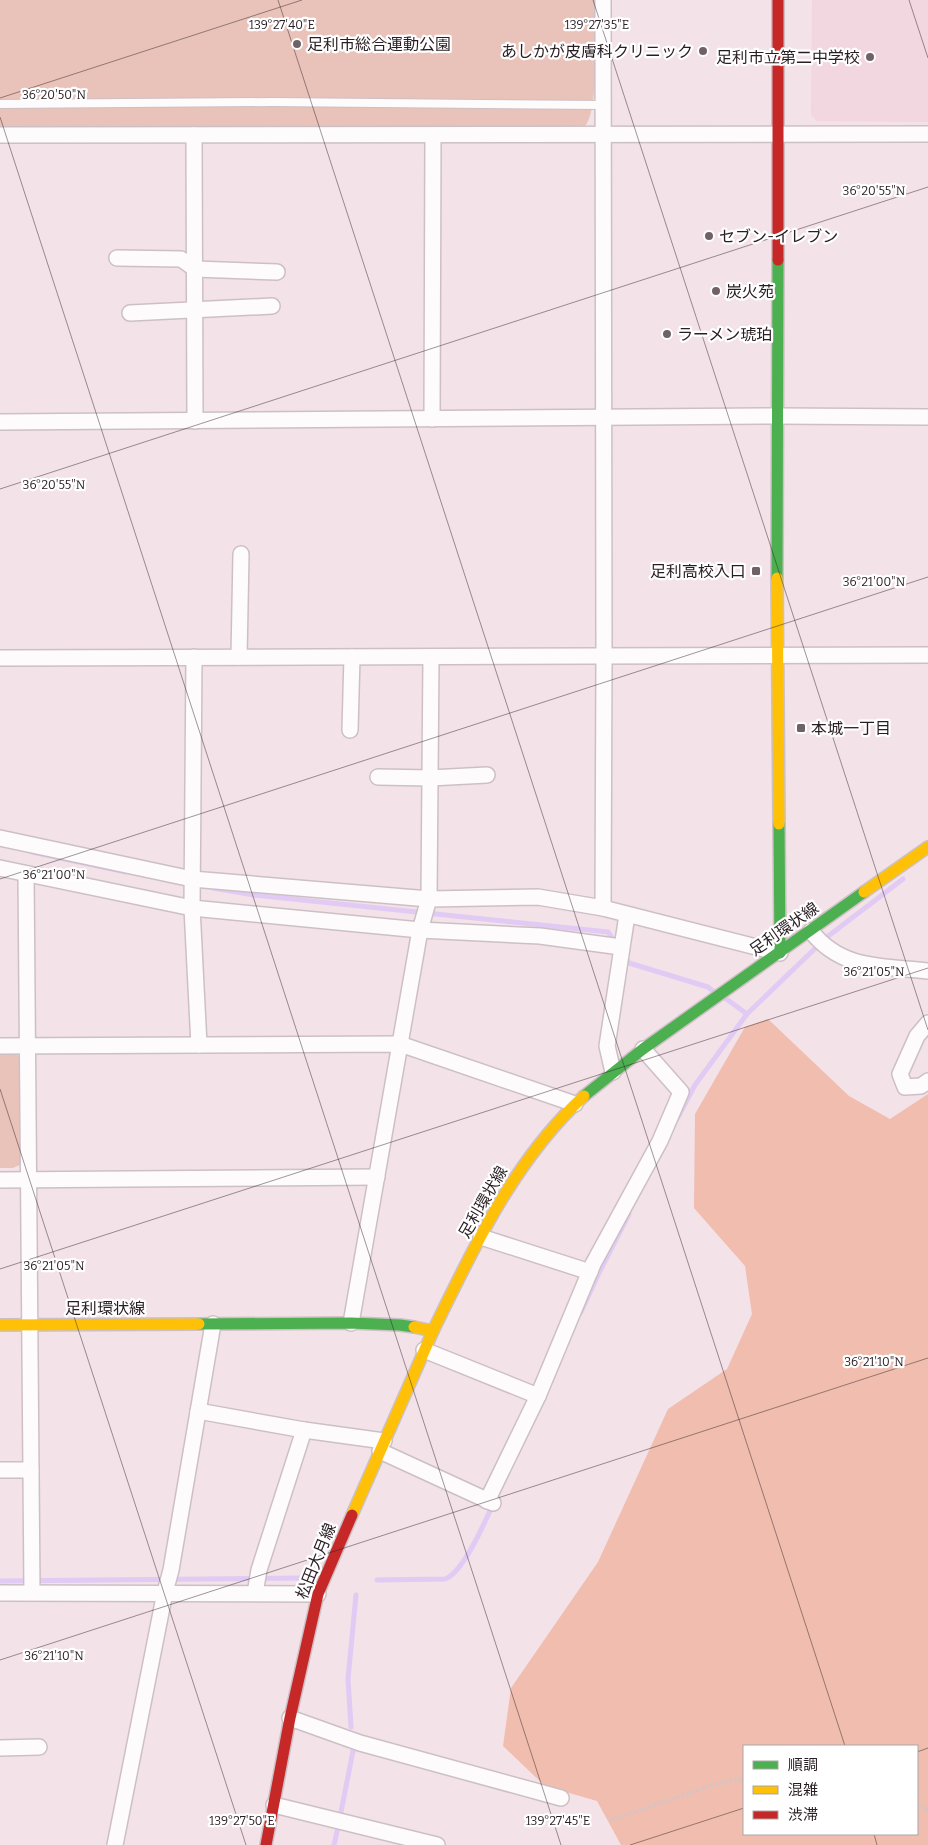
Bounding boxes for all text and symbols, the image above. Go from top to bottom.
text: 139°27'40"E [249,18,315,32]
text: 139°27'35"E [565,18,629,32]
place label: 足利市総合運動公園 [307,35,451,54]
marker: 足利市総合運動公園 [291,38,303,50]
place label: あしかが皮膚科クリニック [501,42,693,61]
marker: あしかが皮膚科クリニック [697,45,709,57]
place label: 足利市立第二中学校 [716,48,860,67]
marker: 足利市立第二中学校 [864,51,876,63]
text: 36°20'50"N [22,88,87,102]
text: 36°20'55"N [843,184,906,198]
place label: セブン-イレブン [719,227,838,246]
marker: セブン-イレブン [703,230,715,242]
place label: 炭火苑 [726,282,774,301]
marker: 炭火苑 [710,285,722,297]
place label: ラーメン琥珀 [677,325,772,344]
marker: ラーメン琥珀 [661,328,673,340]
text: 36°20'55"N [23,478,86,492]
place label: 足利高校入口 [650,562,746,581]
marker: 足利高校入口 [750,565,762,577]
text: 36°21'00"N [843,575,906,589]
place label: 本城一丁目 [811,719,891,738]
marker: 本城一丁目 [795,722,807,734]
text: 36°21'00"N [23,868,86,882]
street label: 足利環状線 [746,898,822,960]
text: 36°21'05"N [843,965,905,979]
street label: 足利環状線 [455,1163,511,1241]
text: 36°21'05"N [23,1259,85,1273]
street label: 足利環状線 [65,1299,145,1318]
text: 36°21'10"N [844,1355,904,1369]
street label: 松田大月線 [292,1520,340,1602]
text: 36°21'10"N [24,1649,84,1663]
legend [743,1745,918,1835]
text: 順調 [788,1756,818,1774]
text: 混雑 [788,1781,818,1799]
text: 渋滞 [788,1806,818,1824]
text: 139°27'50"E [209,1814,275,1828]
text: 139°27'45"E [526,1814,590,1828]

